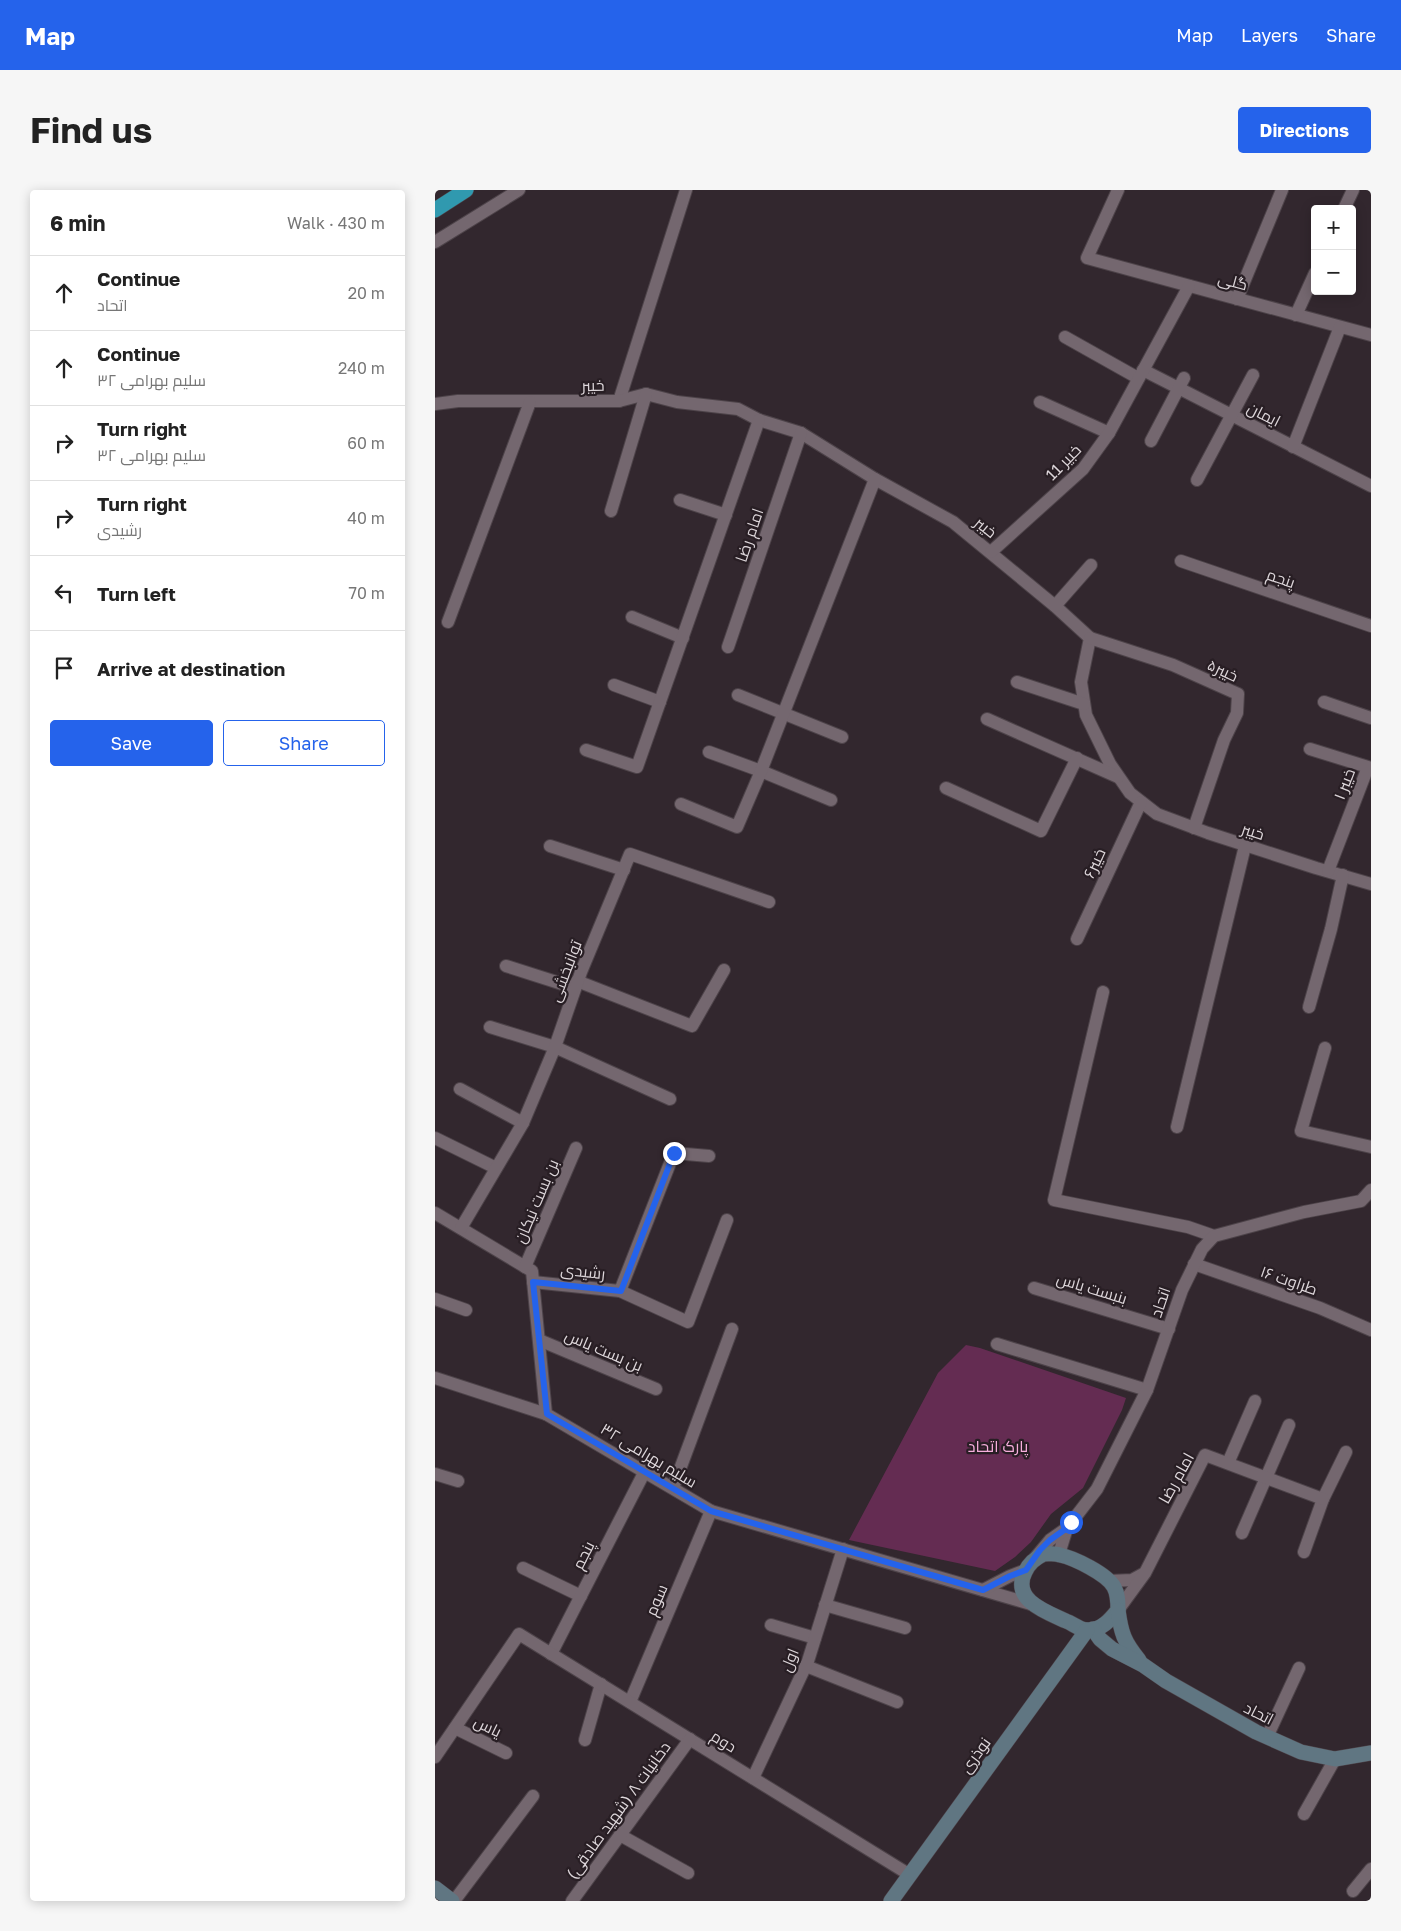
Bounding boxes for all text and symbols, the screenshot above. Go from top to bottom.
text: Map [25,21,75,50]
text: Map [1176,24,1213,46]
text: Layers [1241,24,1298,46]
text: Share [1326,24,1376,46]
button: Directions [1238,107,1371,153]
text: Find us [30,109,152,151]
map controls [1311,205,1356,295]
button: + [1311,205,1356,250]
text: 6 min [50,210,105,236]
text: Walk · 430 m [287,213,385,233]
button: − [1311,250,1356,295]
text: Continue [97,267,180,290]
street label: گلی [1216,267,1250,295]
icon: ahead [50,279,78,307]
text: 20 m [348,283,385,303]
text: اتحاد [97,295,128,315]
text: Continue [97,342,180,365]
icon: ahead [50,354,78,382]
text: 240 m [338,358,385,378]
text: سلیم بهرامی ۳۲ [97,370,206,390]
street label: خیبر [580,375,605,395]
street label: ایمان [1244,397,1284,432]
text: Turn right [97,417,187,440]
icon: right [50,429,78,457]
text: 60 m [347,433,385,453]
street label: خبیر 11 [1041,440,1085,484]
text: سلیم بهرامی ۳۲ [97,445,206,465]
text: Turn right [97,492,187,515]
icon: right [50,504,78,532]
street label: امام رضا [731,506,769,565]
text: 40 m [347,508,385,528]
street label: خیبر [970,511,1001,542]
text: رشیدی [97,520,142,540]
street label: پنجم [1263,564,1299,594]
icon: left [50,579,78,607]
text: Turn left [97,582,176,605]
text: 70 m [348,583,385,603]
icon: arrive [50,654,78,682]
street label: خیبر۵ [1204,654,1242,686]
text: Arrive at destination [97,657,285,680]
button: Save [50,720,213,766]
button: Share [223,720,385,766]
street label: خیبر ۱ [1329,765,1359,803]
street label: خیبر [1238,818,1267,844]
street label: خیبر۶ [1078,845,1110,881]
street label: توانبخشی [544,937,587,1005]
route end [663,1142,686,1165]
street label: بن بست نیکان [509,1156,564,1246]
street label: رشیدی [559,1259,606,1284]
street label: طراوت ۱۶ [1258,1261,1320,1299]
street label: بنبست یاس [1054,1268,1130,1309]
street label: اتحاد [1146,1284,1174,1320]
street label: بن بست یاس [562,1325,646,1376]
street label: سلیم بهرامی ۳۲ [596,1418,701,1493]
park label: پارک اتحاد [968,1436,1029,1458]
street label: امام رضا [1154,1449,1200,1508]
route start [1060,1511,1083,1534]
street label: پنجم [567,1537,601,1573]
street label: سوم [640,1581,673,1620]
street label: اول [775,1645,804,1675]
street label: اتحاد [1241,1697,1277,1729]
street label: یاس [470,1711,506,1742]
street label: دوم [706,1726,741,1758]
street label: نوذری [955,1733,996,1778]
street label: دخانیات ۸ (شهید صادقی) [561,1737,675,1883]

